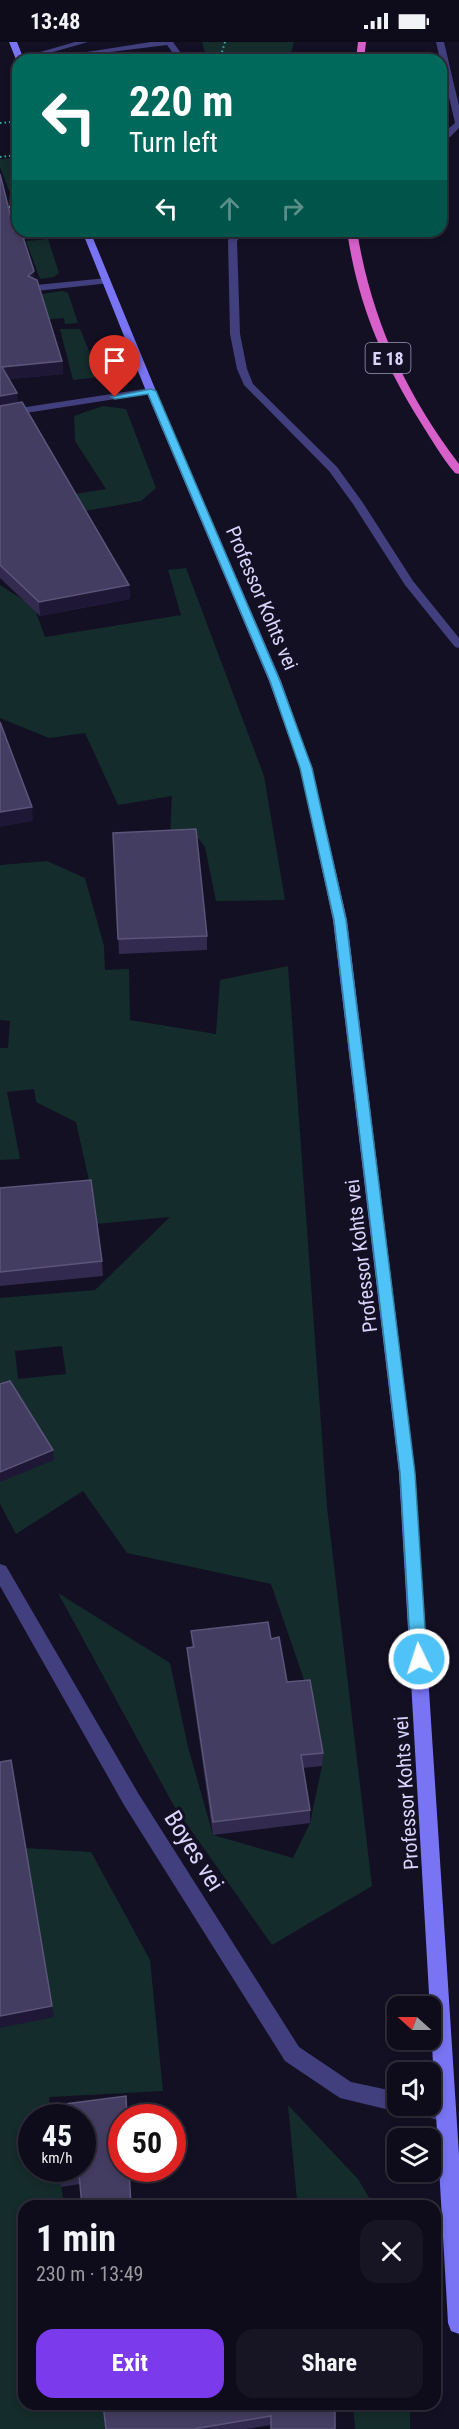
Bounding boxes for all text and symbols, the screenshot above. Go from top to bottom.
text: 13:48 [30,9,81,34]
text: 220 m [129,77,234,126]
icon: left [30,78,108,156]
text: Turn left [129,127,218,159]
icon: left [150,192,183,225]
icon: ahead [213,192,246,225]
icon: right [276,192,309,225]
pin [89,335,140,397]
road number: E 18 [366,343,410,373]
icon: arrive [98,344,131,377]
street label: Professor Kohts vei [221,523,303,673]
street label: Professor Kohts vei [340,1178,382,1334]
position arrow [387,1627,451,1691]
street label: Professor Kohts vei [389,1715,423,1871]
street label: Boyes vei [158,1806,230,1896]
north arrow [387,1996,441,2050]
map controls [387,1996,441,2182]
button: sound [387,2062,441,2116]
speed limit sign: 50 [108,2104,186,2182]
text: 45 [42,2118,72,2153]
button: layers [387,2128,441,2182]
text: km/h [42,2149,72,2167]
text: 1 min [36,2218,116,2260]
button: close [360,2220,423,2283]
text: 230 m · 13:49 [36,2262,143,2286]
button: Exit [36,2329,224,2398]
button: Share [236,2329,423,2398]

